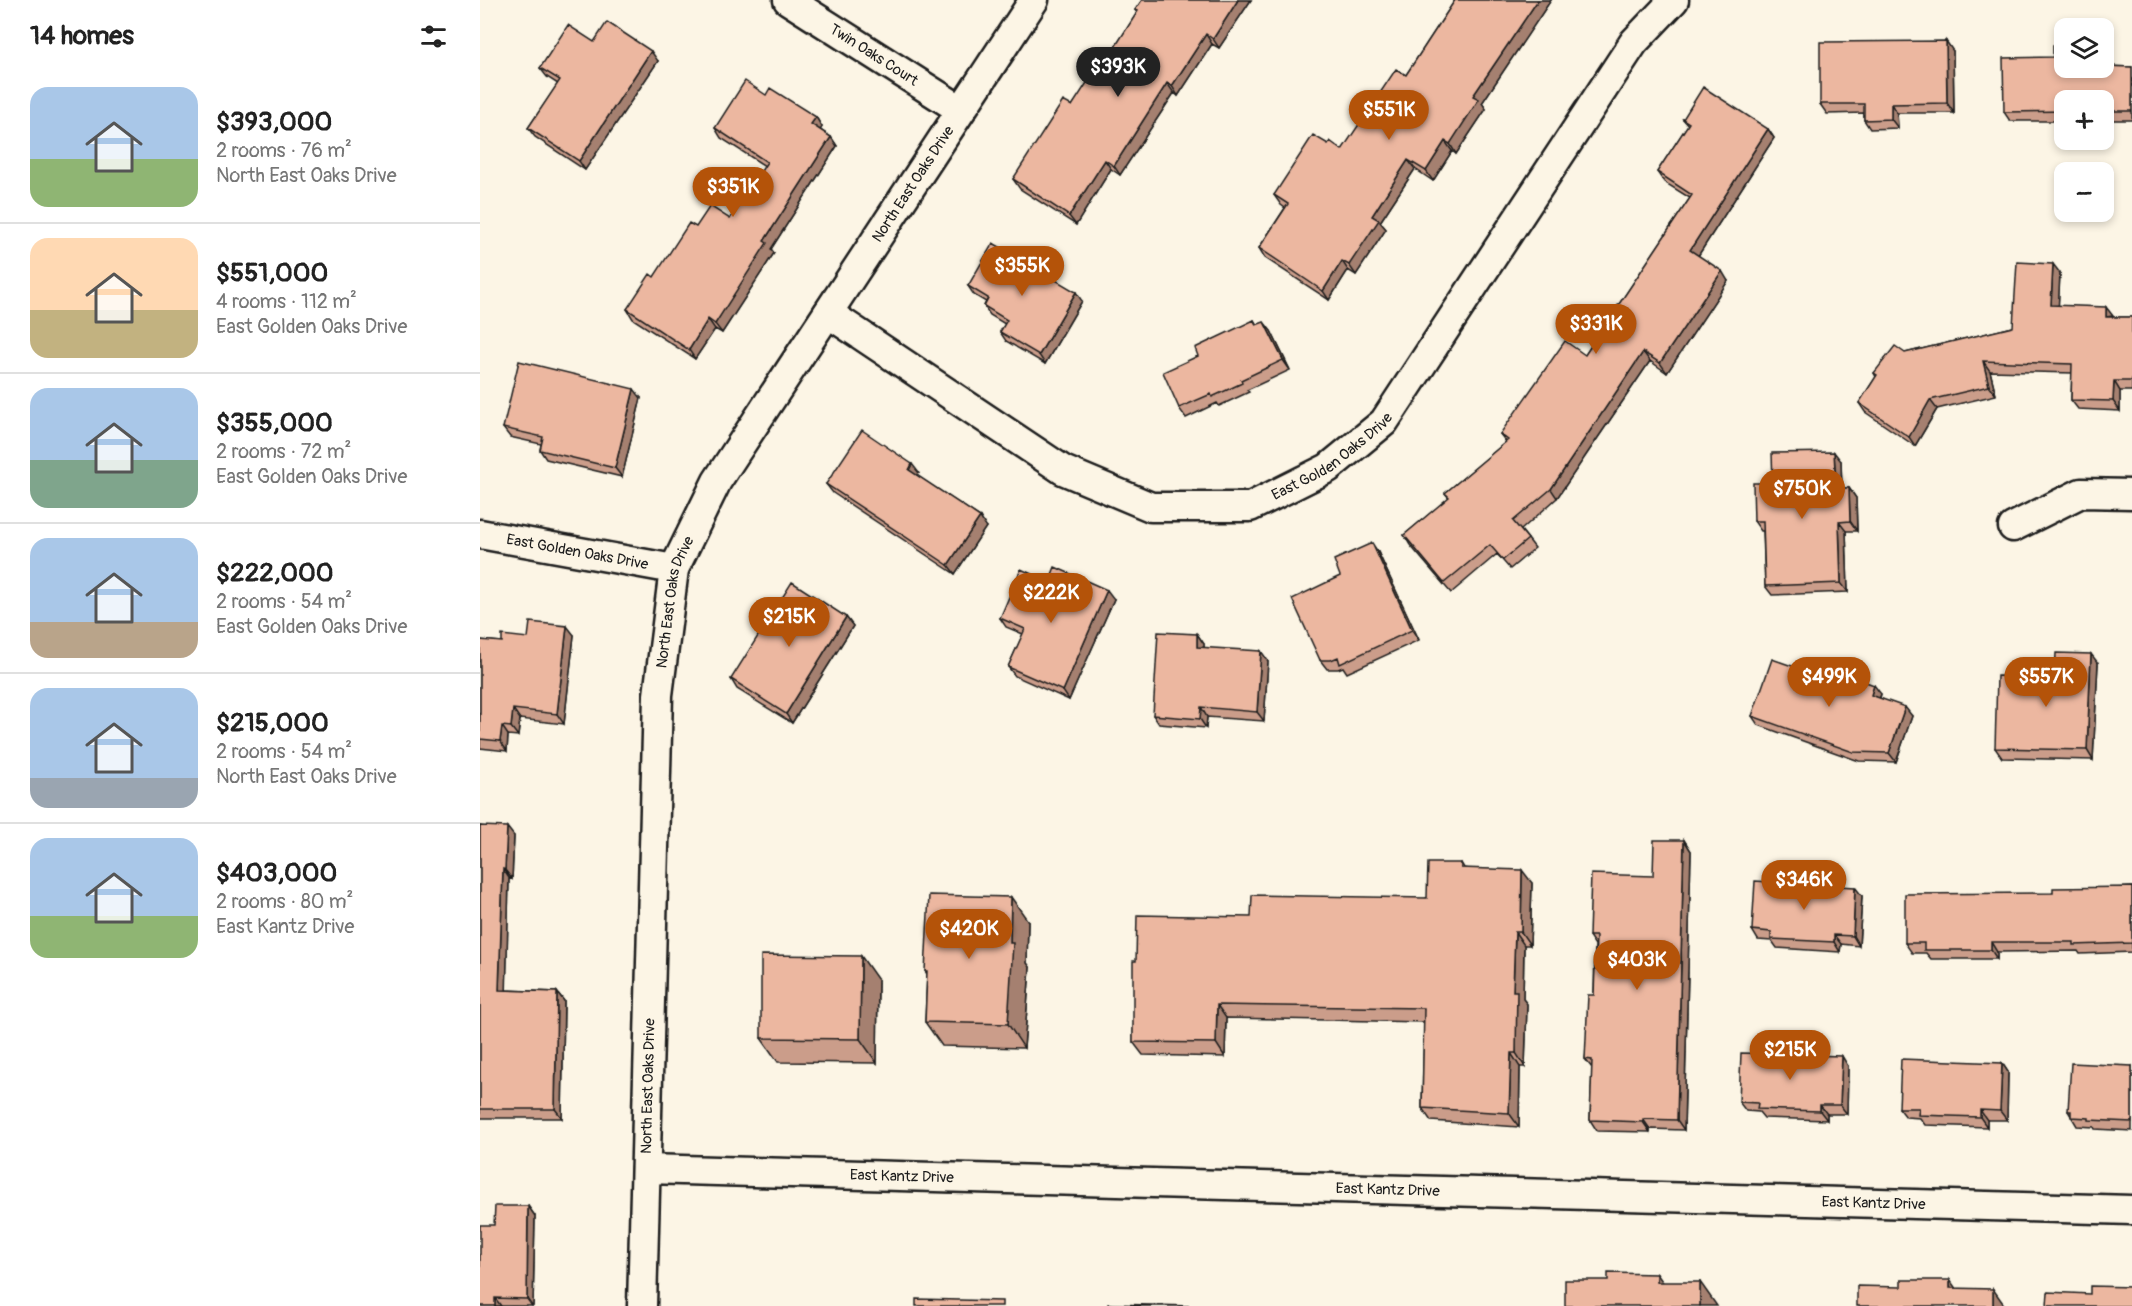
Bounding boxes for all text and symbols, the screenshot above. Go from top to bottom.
map controls [2054,18,2114,222]
button: layers [2054,18,2114,78]
text: 14 homes [30,20,134,52]
icon: filters [417,20,450,53]
street label: Twin Oaks Court [826,20,923,90]
pin: $393K [1076,47,1160,98]
text: $393K [1090,54,1146,79]
pin: $551K [1347,90,1431,141]
button: + [2054,90,2114,150]
text: $551K [1363,97,1415,122]
text: $393,000 [216,106,332,138]
icon: home [78,111,150,183]
street label: North East Oaks Drive [868,122,958,246]
text: 2 rooms · 76 m² [216,138,352,163]
button: − [2054,162,2114,222]
text: North East Oaks Drive [216,163,397,188]
pin: $351K [691,167,775,218]
text: $351K [707,174,759,199]
pin: $355K [980,246,1064,297]
text: $355K [994,253,1050,278]
text: $551,000 [216,257,328,289]
icon: home [78,262,150,334]
text: 4 rooms · 112 m² [216,289,357,314]
pin: $331K [1554,304,1638,355]
text: $331K [1569,311,1623,336]
text: East Golden Oaks Drive [216,314,407,339]
text: $355,000 [216,407,333,439]
street label: East Golden Oaks Drive [1268,409,1397,504]
icon: home [78,412,150,484]
text: 2 rooms · 72 m² [216,439,351,464]
text: East Golden Oaks Drive [216,464,407,489]
pin: $750K [1760,469,1844,520]
text: $750K [1773,476,1831,501]
street label: East Golden Oaks Drive [505,529,650,574]
street label: North East Oaks Drive [652,532,698,669]
text: $222,000 [216,557,334,589]
icon: home [78,562,150,634]
pin: $222K [1009,573,1093,624]
text: $222K [1023,580,1079,605]
text: 2 rooms · 54 m² [216,589,352,614]
pin: $215K [747,597,831,648]
text: $215K [763,604,815,629]
text: East Golden Oaks Drive [216,614,407,639]
pin: $499K [1787,657,1871,708]
pin: $557K [2004,657,2088,708]
text: $499K [1801,664,1857,689]
text: $557K [2018,664,2074,689]
text: $215,000 [216,707,329,739]
icon: home [78,712,150,784]
text: 2 rooms · 54 m² [216,739,352,764]
text: North East Oaks Drive [216,764,397,789]
text: $403,000 [216,857,337,889]
pin: $346K [1762,860,1846,911]
icon: home [78,862,150,934]
text: $346K [1775,867,1833,892]
text: 2 rooms · 80 m² [216,889,353,914]
pin: $420K [927,909,1011,960]
text: East Kantz Drive [216,914,354,939]
text: $420K [939,916,999,941]
pin: $403K [1595,940,1679,991]
text: $403K [1607,947,1667,972]
street label: North East Oaks Drive [636,1017,659,1154]
pin: $215K [1748,1030,1832,1081]
text: $215K [1764,1037,1816,1062]
street label: East Kantz Drive [850,1165,955,1187]
street label: East Kantz Drive [1335,1179,1441,1200]
street label: East Kantz Drive [1821,1192,1926,1214]

